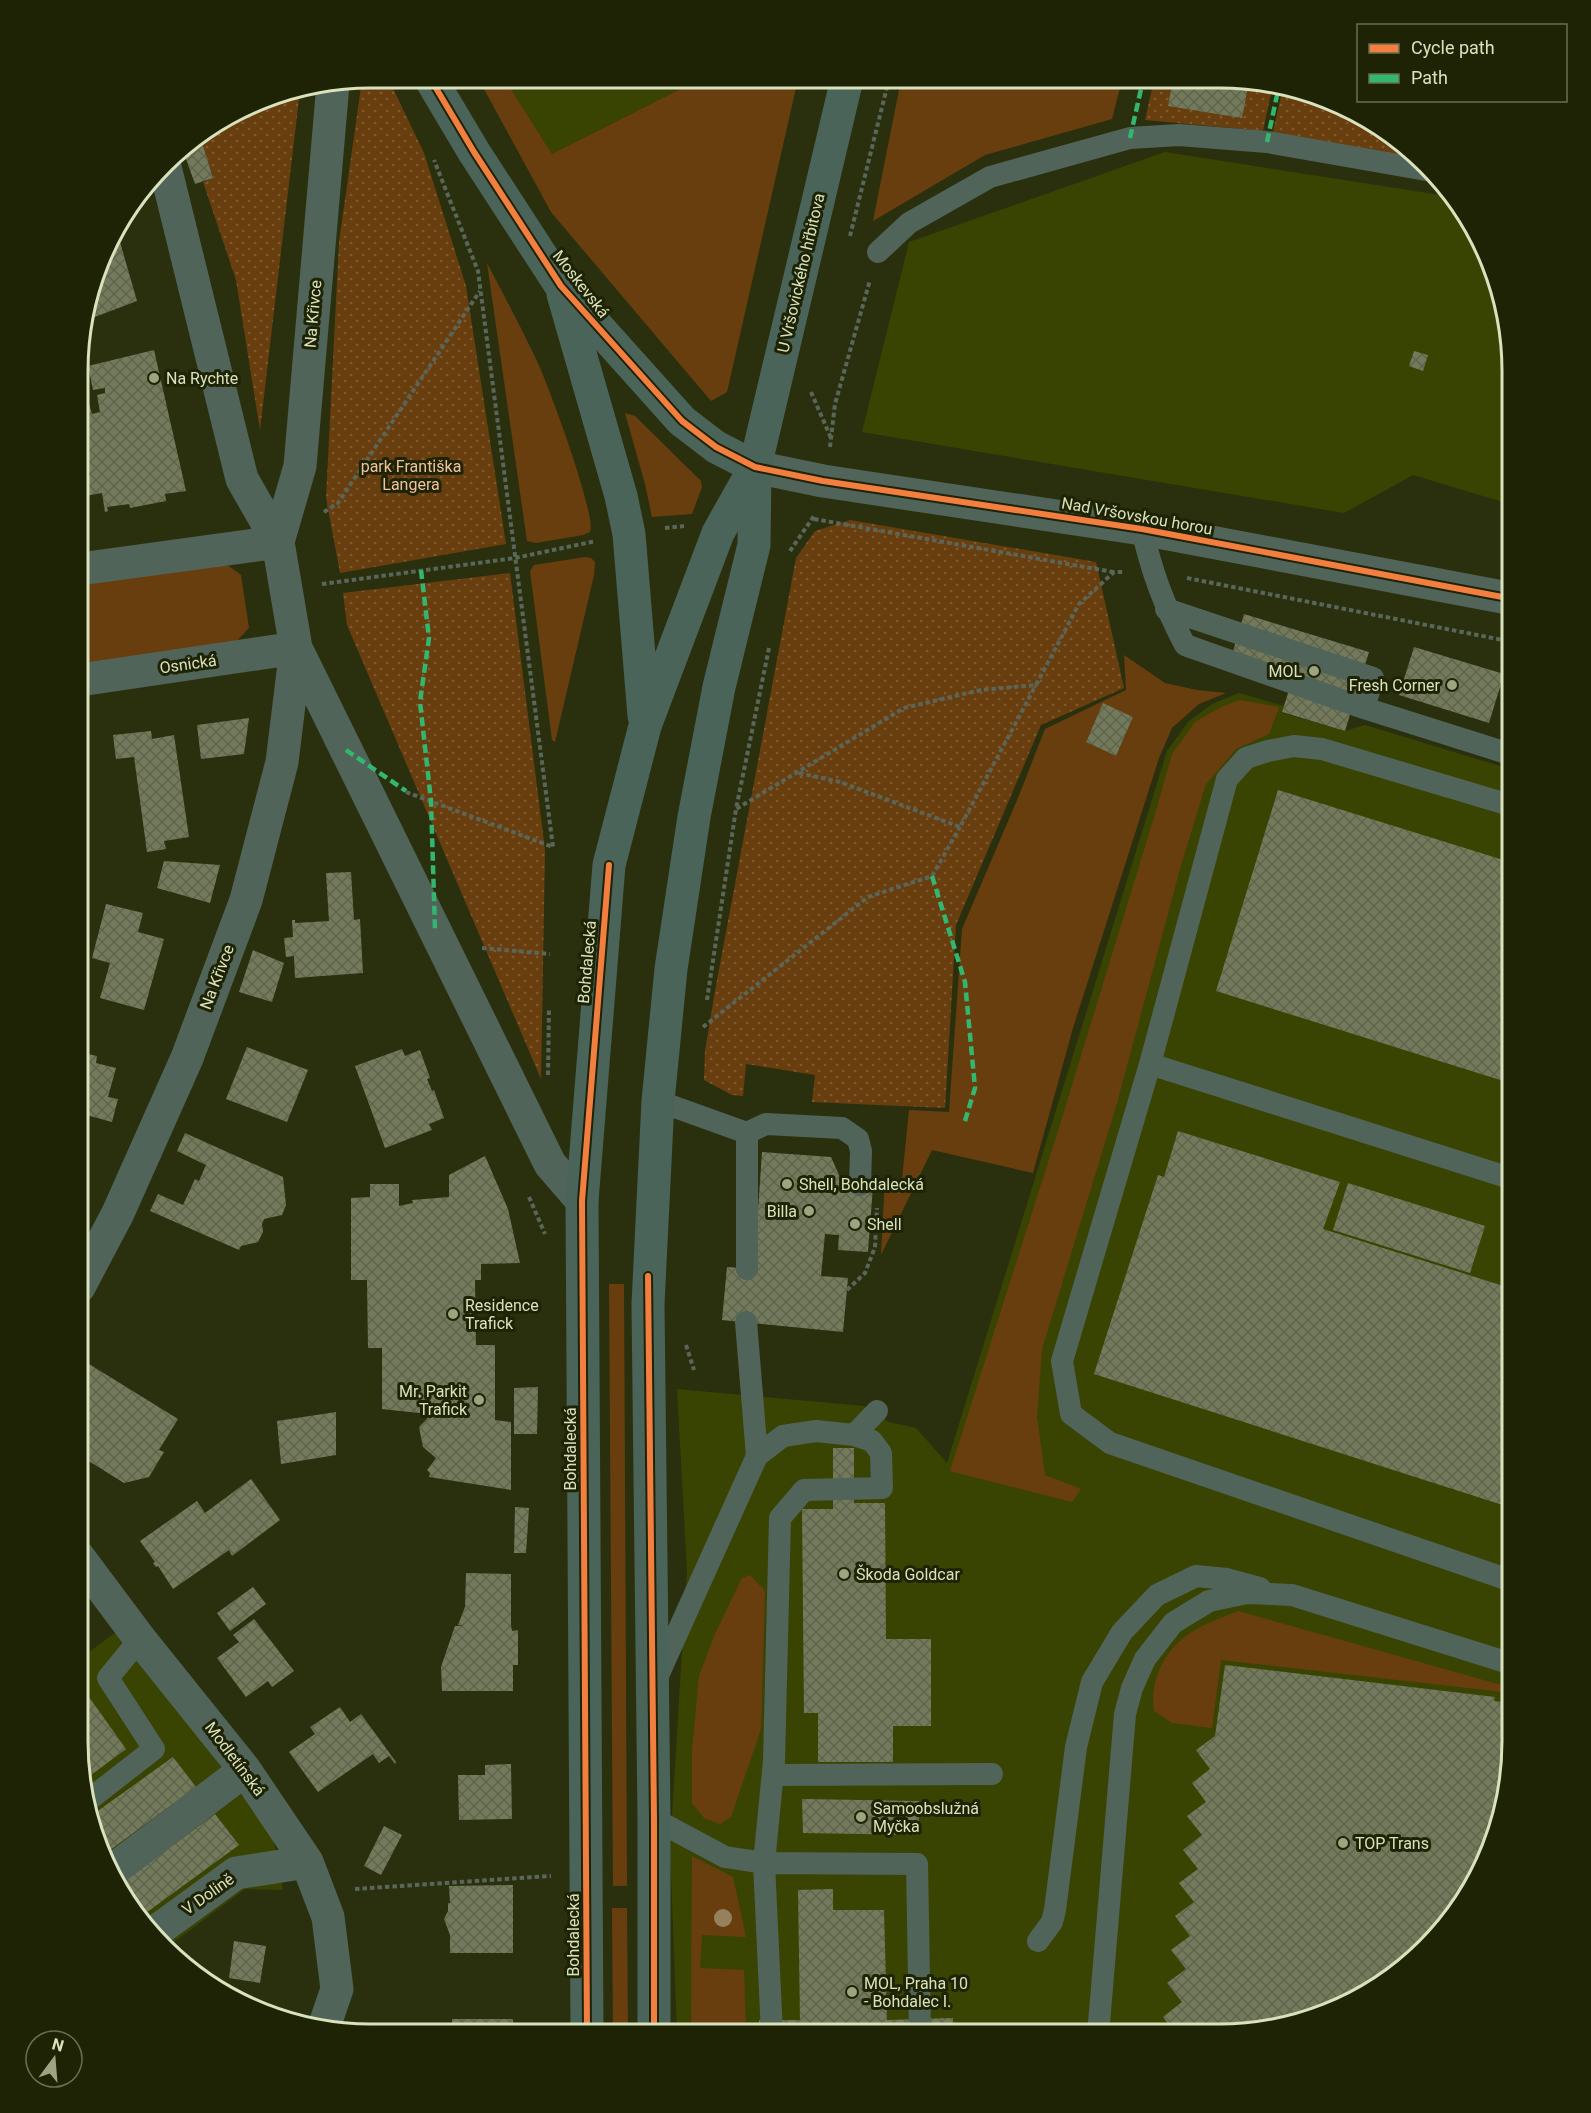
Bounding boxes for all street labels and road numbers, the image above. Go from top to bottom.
street label: U Vršovického hřbitova [773,192,829,354]
street label: Moskevská [549,246,613,322]
street label: Na Křivce [301,279,325,349]
street label: Nad Vršovskou horou [1060,493,1214,539]
street label: Osnická [158,651,218,677]
street label: Bohdalecká [574,920,600,1004]
street label: Na Křivce [196,942,238,1012]
street label: Bohdalecká [561,1407,580,1491]
street label: Modletínská [201,1718,269,1800]
street label: V Dolině [178,1869,238,1919]
street label: Bohdalecká [564,1893,583,1977]

